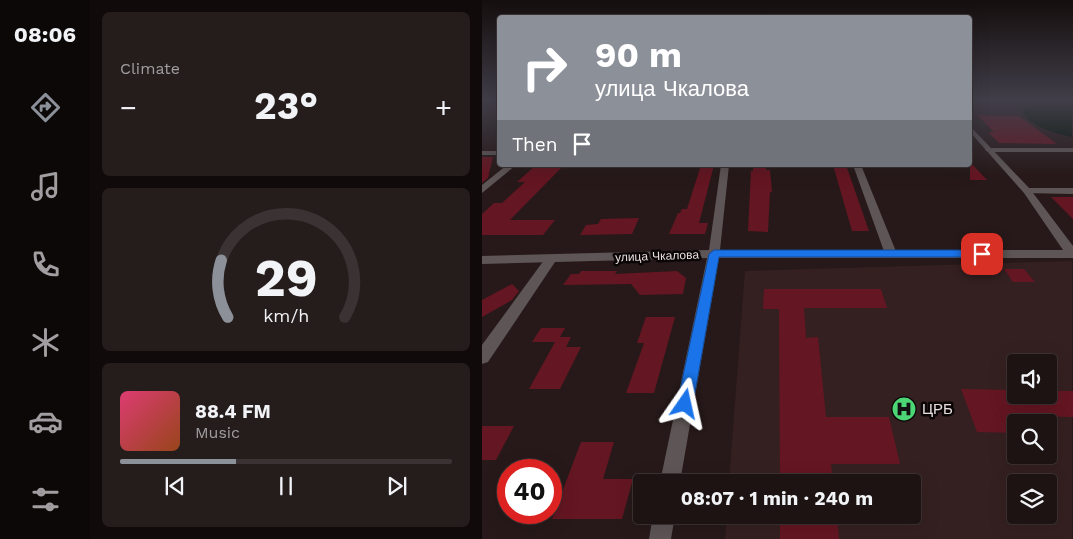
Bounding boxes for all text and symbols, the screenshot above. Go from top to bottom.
text: 08:06 [14,22,76,47]
text: 90 m [595,34,682,76]
icon: right [512,35,577,100]
text: Climate [120,59,180,78]
text: улица Чкалова [595,76,749,101]
text: 23° [254,84,318,128]
icon: directions [28,90,63,125]
text: − [120,91,137,124]
text: + [435,91,452,124]
icon: arrive [568,130,596,158]
text: Then [512,133,558,156]
icon: music [28,169,63,204]
pin [961,233,1003,275]
icon: arrive [968,240,996,268]
icon: phone [28,247,63,282]
text: 29 [254,248,318,309]
street label: улица Чкалова [615,248,700,264]
text: km/h [263,305,309,326]
icon: climate [28,325,63,360]
map controls [1007,354,1057,524]
button: sound [1007,354,1057,404]
position arrow [658,377,710,429]
hospital icon: ЦРБ [891,396,917,422]
text: 88.4 FM [195,400,271,423]
place label: ЦРБ [922,400,953,418]
icon: car [28,404,63,439]
button: search [1007,414,1057,464]
text: Music [195,423,240,442]
speed limit sign: 40 [497,459,562,524]
icon: previous [161,472,189,500]
icon: pause [272,472,300,500]
icon: next [383,472,411,500]
button: layers [1007,474,1057,524]
icon: filters [28,482,63,517]
text: 08:07 · 1 min · 240 m [681,487,873,510]

